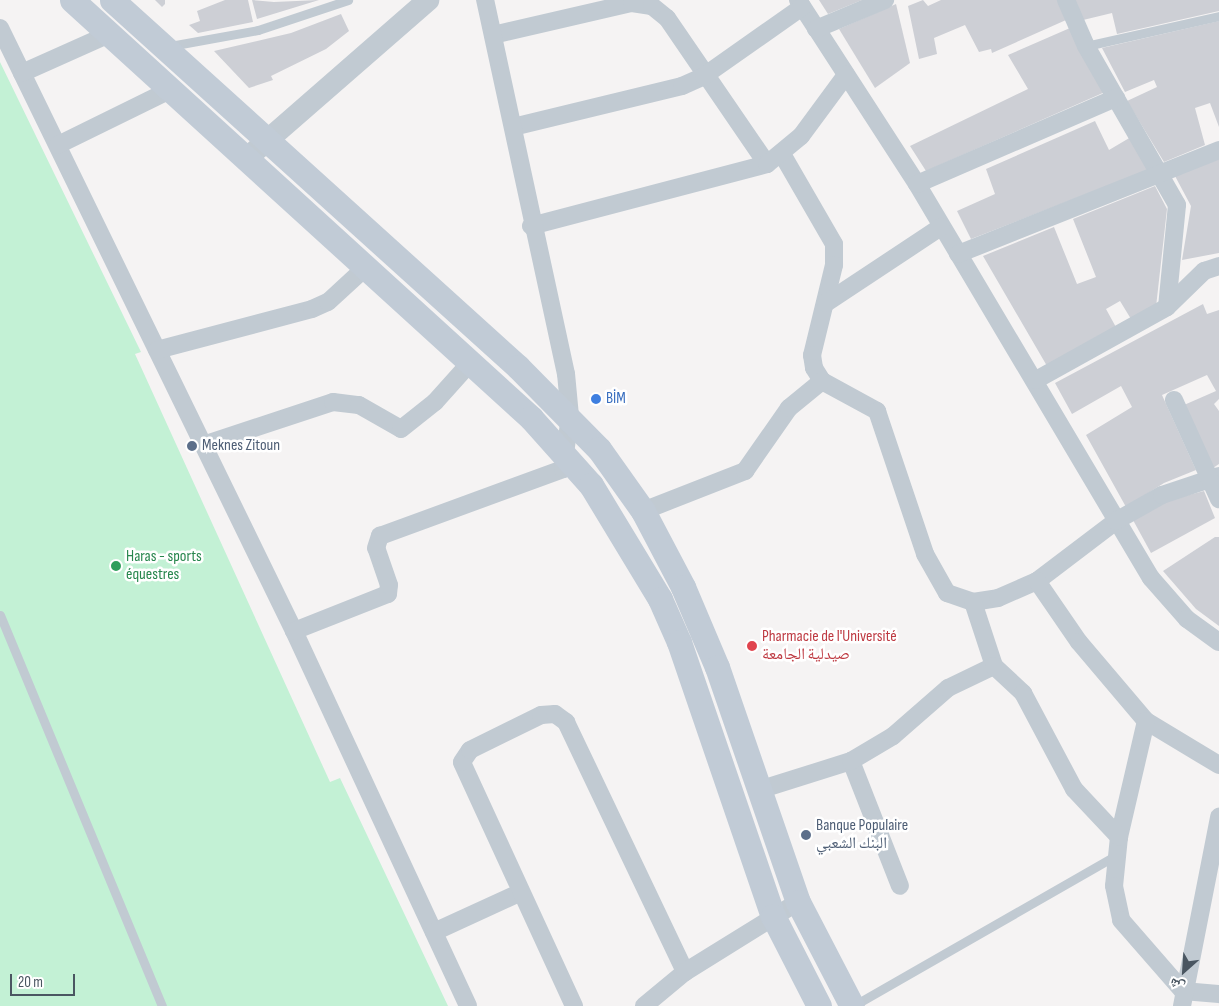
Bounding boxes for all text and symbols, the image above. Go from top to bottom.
place label: BİM [606,389,626,409]
marker: BİM [590,393,602,405]
place label: Meknes Zitoun [202,436,280,456]
marker: Meknes Zitoun [186,440,198,452]
place label: Haras - sports équestres [126,547,202,585]
marker: Haras - sports équestres [110,560,122,572]
place label: Pharmacie de l'Université صيدلية الجامعة [762,627,897,665]
marker: Pharmacie de l'Université صيدلية الجامعة [746,640,758,652]
place label: Banque Populaire البنك الشعبي [816,816,908,854]
marker: Banque Populaire البنك الشعبي [800,829,812,841]
north arrow [1159,946,1209,996]
scale bar [12,964,78,996]
text: 20 m [18,973,43,992]
text: ش [1167,974,1188,996]

